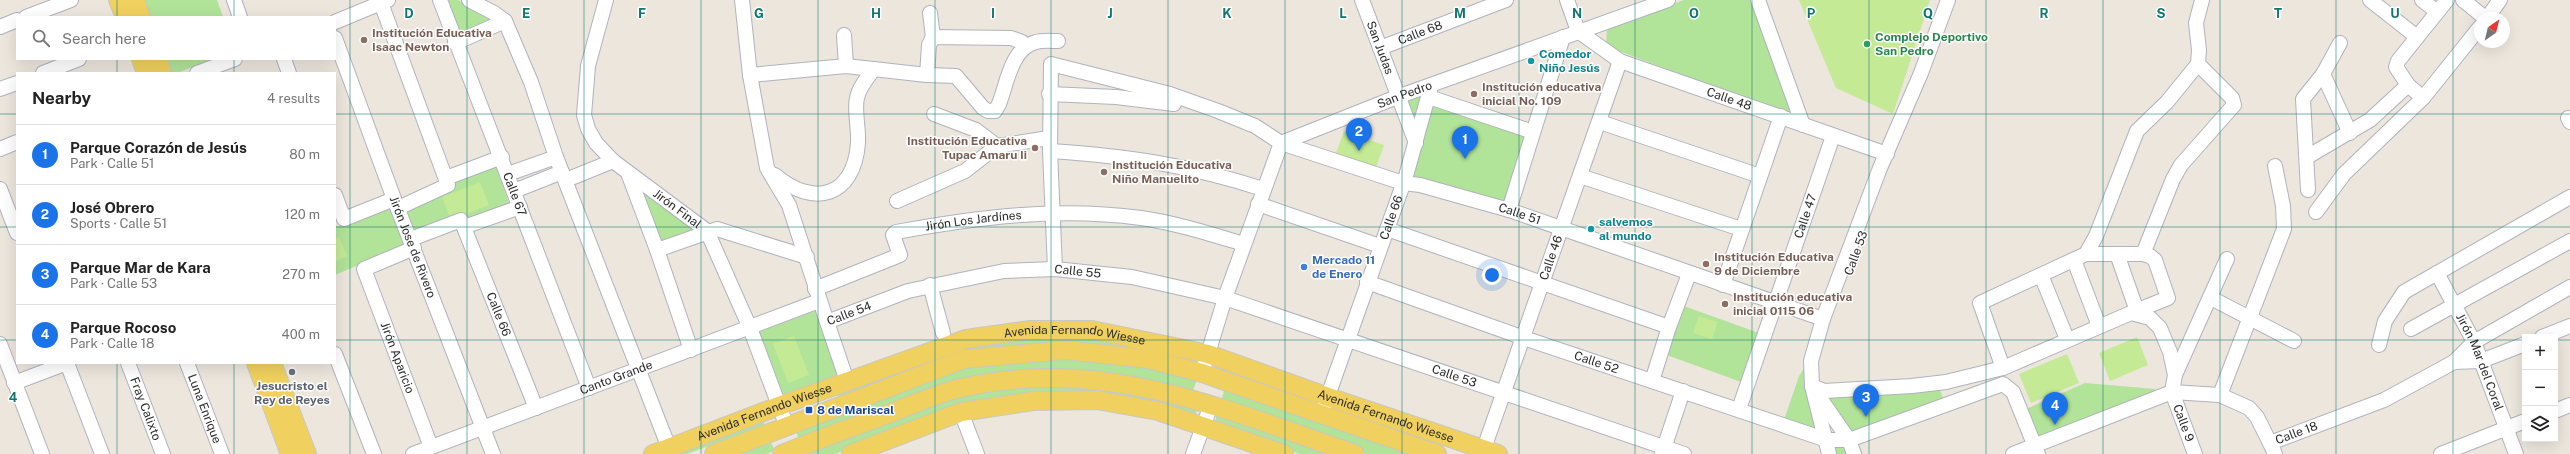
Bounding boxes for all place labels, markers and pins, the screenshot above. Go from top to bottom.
place label: Institución Educativa Isaac Newton [372,26,492,54]
place label: Complejo Deportivo San Pedro [1875,30,1988,58]
marker: Institución Educativa Isaac Newton [359,35,369,45]
marker: Complejo Deportivo San Pedro [1862,39,1872,49]
place label: Comedor Niño Jesús [1539,47,1600,75]
marker: Comedor Niño Jesús [1526,56,1536,66]
place label: Institución educativa inicial No. 109 [1482,80,1601,108]
marker: Institución educativa inicial No. 109 [1469,89,1479,99]
pin: 2 [1346,118,1372,151]
pin: 1 [1452,126,1478,159]
place label: Institución Educativa Tupac Amaru Ii [907,134,1027,162]
marker: Institución Educativa Tupac Amaru Ii [1030,143,1040,153]
place label: Institución Educativa Niño Manuelito [1112,158,1232,186]
marker: Institución Educativa Niño Manuelito [1099,167,1109,177]
place label: salvemos al mundo [1599,215,1653,243]
marker: salvemos al mundo [1586,224,1596,234]
place label: Institución Educativa 9 de Diciembre [1714,250,1834,278]
place label: Mercado 11 de Enero [1312,253,1375,281]
marker: Institución Educativa 9 de Diciembre [1701,259,1711,269]
marker: Mercado 11 de Enero [1299,262,1309,272]
place label: Institución educativa inicial 0115 06 [1733,290,1852,318]
marker: Institución educativa inicial 0115 06 [1720,299,1730,309]
marker: Jesucristo el Rey de Reyes [287,367,297,377]
place label: Jesucristo el Rey de Reyes [254,379,330,407]
pin: 3 [1853,384,1879,417]
pin: 4 [2042,392,2068,425]
place label: 8 de Mariscal [817,403,894,417]
marker: 8 de Mariscal [804,405,814,415]

